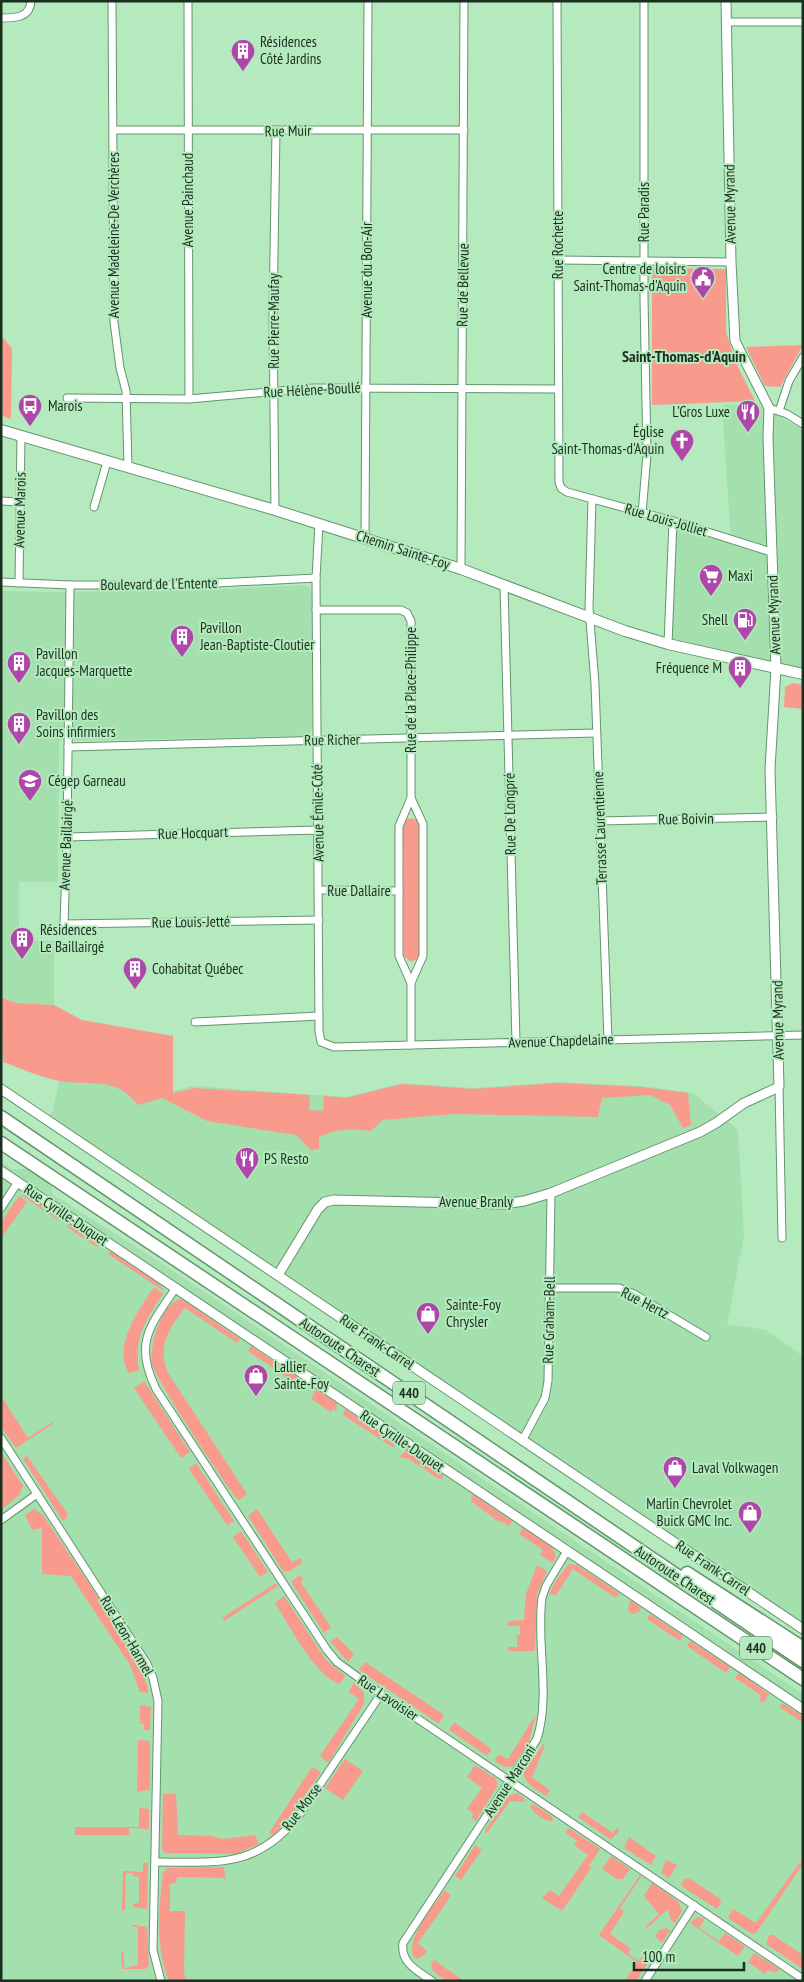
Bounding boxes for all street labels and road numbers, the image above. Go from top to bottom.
street label: Rue Muir [265,121,312,140]
street label: Avenue Madeleine-De Verchères [104,152,123,318]
street label: Avenue Painchaud [178,153,197,247]
street label: Avenue Myrand [719,164,740,244]
street label: Rue Paradis [634,182,653,242]
street label: Rue Rochette [548,211,567,279]
street label: Avenue du Bon-Air [357,221,376,318]
street label: Rue de Bellevue [452,243,473,327]
street label: Rue Pierre-Maufay [264,273,283,369]
street label: Rue Hélène-Boullé [263,377,361,402]
street label: Avenue Marois [9,472,30,548]
street label: Rue Louis-Jolliet [623,499,710,540]
street label: Chemin Sainte-Foy [354,525,453,574]
street label: Boulevard de l'Entente [100,573,218,594]
street label: Avenue Myrand [763,575,784,655]
street label: Rue de la Place-Philippe [401,627,420,753]
street label: Rue Richer [304,729,361,749]
street label: Avenue Émile-Côté [307,764,328,862]
street label: Terrasse Laurentienne [588,771,611,885]
street label: Rue De Longpré [499,773,520,855]
street label: Avenue Baillairgé [54,799,77,891]
street label: Rue Boivin [658,809,714,828]
street label: Rue Hocquart [158,822,228,843]
street label: Rue Dallaire [327,881,391,900]
street label: Rue Louis-Jetté [152,911,230,932]
street label: Avenue Myrand [767,980,788,1060]
street label: Avenue Chapdelaine [508,1029,614,1052]
street label: Rue Cyrille-Duquet [20,1179,112,1250]
street label: Avenue Branly [439,1192,513,1211]
street label: Rue Graham-Bell [538,1276,559,1364]
street label: Rue Hertz [618,1282,672,1323]
street label: Rue Frank-Carrel [336,1310,419,1374]
street label: Autoroute Charest [296,1313,384,1381]
road number: 440 [393,1382,425,1405]
street label: Rue Cyrille-Duquet [356,1405,448,1476]
street label: Rue Frank-Carrel [672,1536,755,1600]
street label: Autoroute Charest [631,1541,719,1609]
street label: Rue Léon-Harmel [96,1592,159,1680]
road number: 440 [740,1636,772,1660]
street label: Rue Lavoisier [354,1670,423,1725]
street label: Avenue Marconi [479,1741,540,1820]
street label: Rue Morse [278,1779,326,1834]

